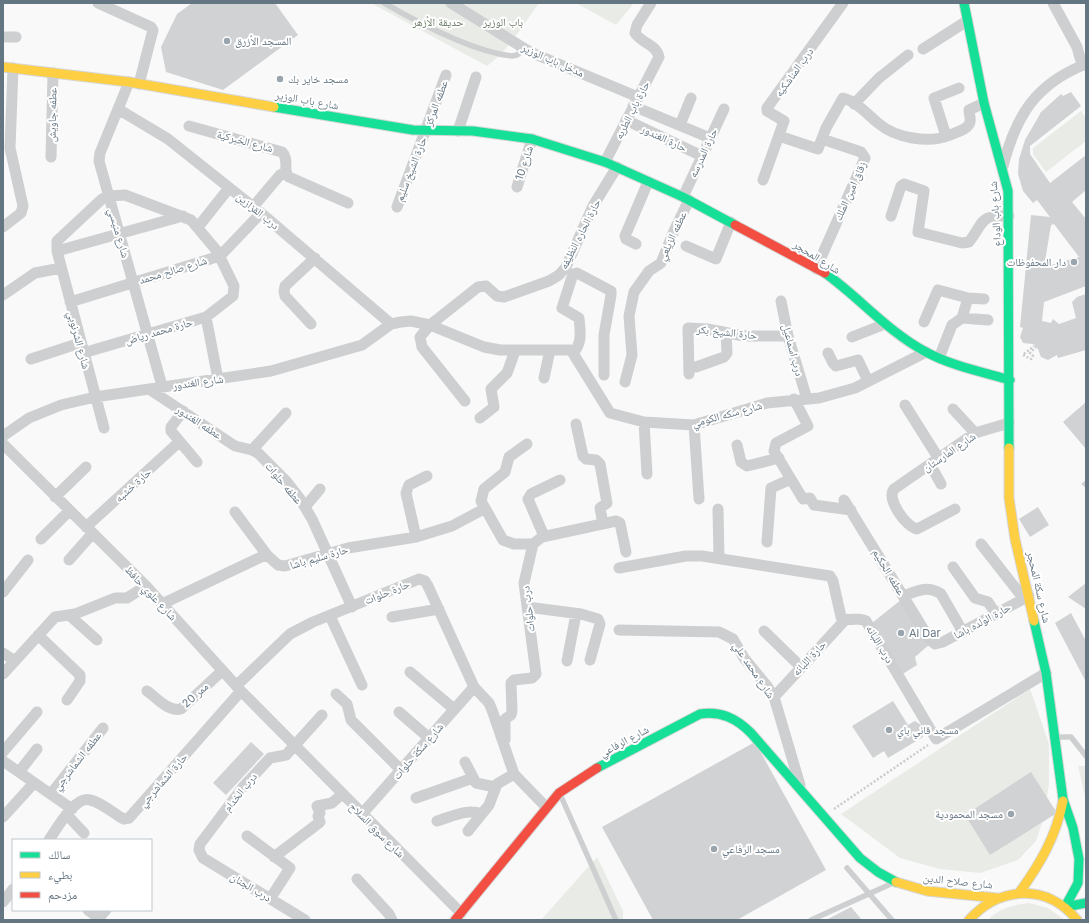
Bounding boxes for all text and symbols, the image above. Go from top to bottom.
park label: حديقة الأزهر [412,15,463,29]
park label: باب الوزير [482,15,523,29]
place label: المسجد الأزرق [235,34,291,48]
marker: المسجد الأزرق [222,36,232,46]
street label: مدخل باب الوزير [519,40,586,80]
street label: درب المناشكيه [772,44,817,99]
place label: مسجد خاير بك [288,72,348,86]
marker: مسجد خاير بك [275,74,285,84]
street label: عطفه المركز [421,78,451,129]
street label: حارة باب الطربه [611,79,653,141]
street label: عطفه جاويش [45,87,59,142]
street label: شارع باب الوزير [273,87,340,112]
street label: حارة الغندور [638,121,689,155]
street label: حارة المدرسه [686,126,720,180]
street label: شارع الخبركية [215,127,275,155]
street label: حارة الشيخ سليم [392,135,431,204]
street label: شارع 10 [512,144,536,182]
street label: زقاق امين الملك [831,159,869,223]
street label: شارع باب الوداع [986,181,1004,247]
street label: درب القزازين [234,189,283,233]
street label: حارة الحاره النظيفه [556,197,604,271]
street label: شارع منيسي [104,207,133,260]
street label: عطفه الزيلعي [655,209,691,264]
street label: شارع المحجر [790,237,843,277]
street label: شارع صالح محمد [137,253,209,287]
place label: دار المحفوظات [1007,255,1066,269]
marker: دار المحفوظات [1069,257,1079,267]
street label: شارع الشرنوبي [63,309,93,371]
street label: حارة محمد رياض [124,315,194,347]
street label: حارة الشيخ بكر [695,322,758,342]
street label: درب اسماعيل [779,322,807,378]
street label: شارع الغندور [171,371,224,393]
street label: شارع سكه الكومي [690,398,764,432]
street label: عطفه الغندور [172,401,225,442]
street label: شارع المارستان [920,429,978,475]
street label: عطفه حلوات [262,459,306,507]
street label: حارة خشبه [112,465,154,505]
street label: حارة سليم باشا [288,542,350,573]
street label: عطفه الحكيم [869,546,909,599]
street label: شارع سكة المحجر [1024,549,1054,624]
street label: شارع علوي حافظ [121,563,180,625]
street label: حارة حلوات [362,577,412,607]
street label: درب حلوات [518,585,538,633]
street label: حارة الولده باشا [951,600,1013,642]
street label: درب اللبانه [863,622,897,666]
place label: Al Dar [909,626,941,640]
marker: Al Dar [896,628,906,638]
street label: حارة اللبانه [789,637,829,679]
street label: شارع محمد علي [729,639,778,702]
street label: ممر 20 [179,680,211,710]
street label: شارع سكة حلوات [390,720,446,782]
street label: شارع الرفاعي [597,722,652,761]
place label: مسجد قاني باي [897,723,959,739]
marker: مسجد قاني باي [884,725,894,735]
street label: عطفه الشماشرجي [50,729,106,794]
street label: حارة الشماشرجي [136,750,192,811]
street label: درب الخدام [220,769,260,814]
street label: شارع سوق السلاح [346,799,408,861]
place label: مسجد المحمودية [935,807,1003,821]
marker: مسجد المحمودية [1006,809,1016,819]
legend [12,839,152,911]
place label: مسجد الرفاعي [722,842,780,858]
marker: مسجد الرفاعي [709,844,719,854]
text: سالك [48,847,70,862]
text: بطيء [48,867,72,885]
street label: درب الجنان [228,869,274,905]
street label: شارع صلاح الدين [923,870,993,892]
text: مزدحم [48,887,77,903]

